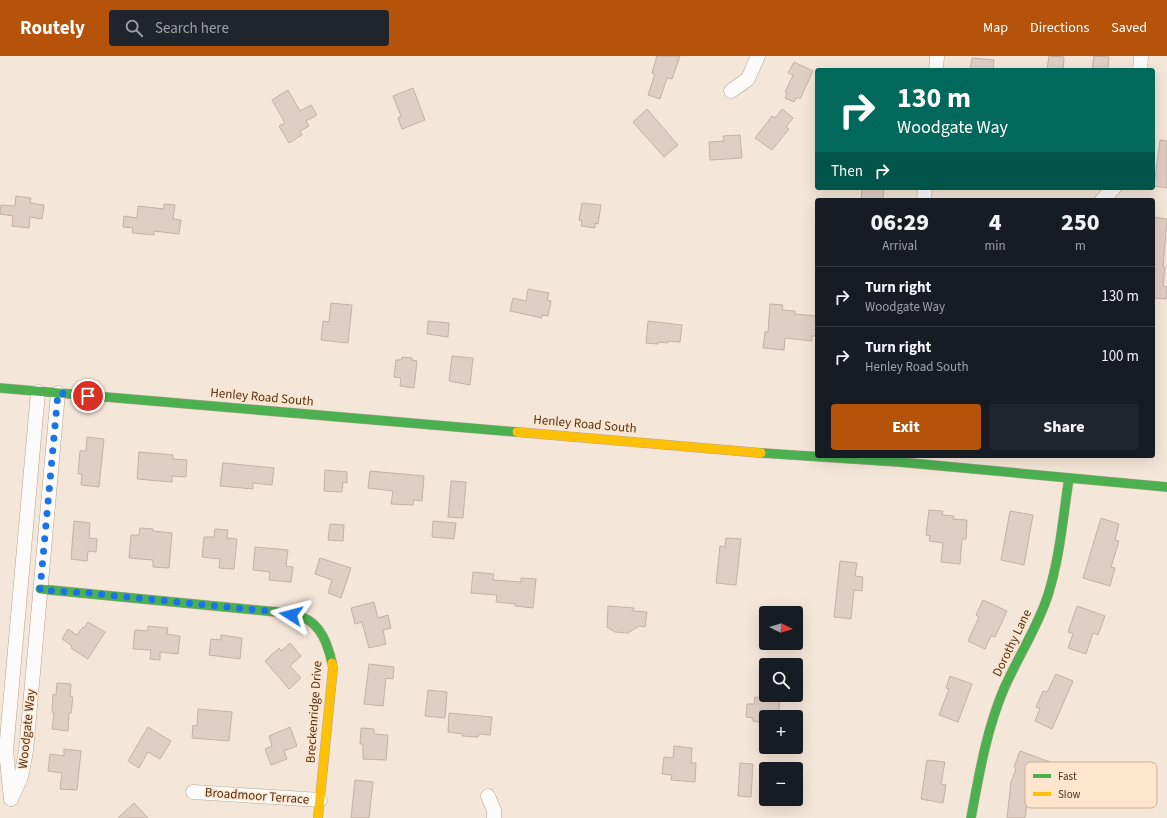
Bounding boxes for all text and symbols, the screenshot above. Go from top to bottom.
search box [109,10,389,46]
text: Routely [20,15,85,42]
icon: search [123,17,145,39]
text: Search here [155,18,229,39]
text: Map [983,18,1008,38]
text: Directions [1030,18,1089,38]
text: Saved [1111,18,1147,38]
text: 130 m [897,78,971,118]
icon: right [831,84,883,136]
text: Woodgate Way [897,115,1008,140]
icon: right [871,160,893,182]
text: Then [831,161,863,182]
text: 06:29 [870,205,929,240]
text: 4 [989,205,1002,240]
text: 250 [1061,205,1100,240]
text: Arrival [882,237,917,255]
text: min [985,237,1006,255]
text: m [1075,237,1086,255]
text: Turn right [865,277,931,298]
icon: right [831,286,853,308]
text: 130 m [1101,286,1139,307]
text: Woodgate Way [865,298,945,316]
text: Turn right [865,337,931,358]
icon: right [831,346,853,368]
text: 100 m [1101,346,1139,367]
text: Henley Road South [865,358,969,376]
pin [71,379,105,413]
street label: Henley Road South [210,384,314,410]
icon: arrive [77,385,99,407]
button: Exit [831,404,981,450]
button: Share [989,404,1139,450]
street label: Henley Road South [533,411,637,437]
position arrow [270,594,312,636]
north arrow [759,606,803,650]
map controls [759,606,803,806]
street label: Dorothy Lane [988,606,1036,680]
button: search [759,658,803,702]
street label: Breckenridge Drive [301,660,327,764]
street label: Woodgate Way [14,688,40,770]
button: + [759,710,803,754]
button: − [759,762,803,806]
legend [1025,762,1157,808]
text: Fast [1058,769,1077,784]
street label: Broadmoor Terrace [204,783,310,809]
text: Slow [1058,787,1081,802]

